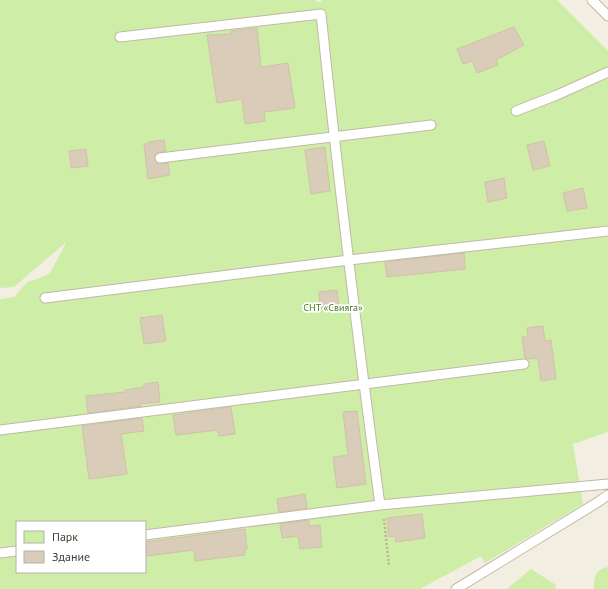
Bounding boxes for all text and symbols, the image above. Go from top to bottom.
park label: СНТ «Свияга» [303,301,363,314]
legend [16,521,146,573]
text: Парк [52,529,78,544]
text: Здание [52,549,90,564]

